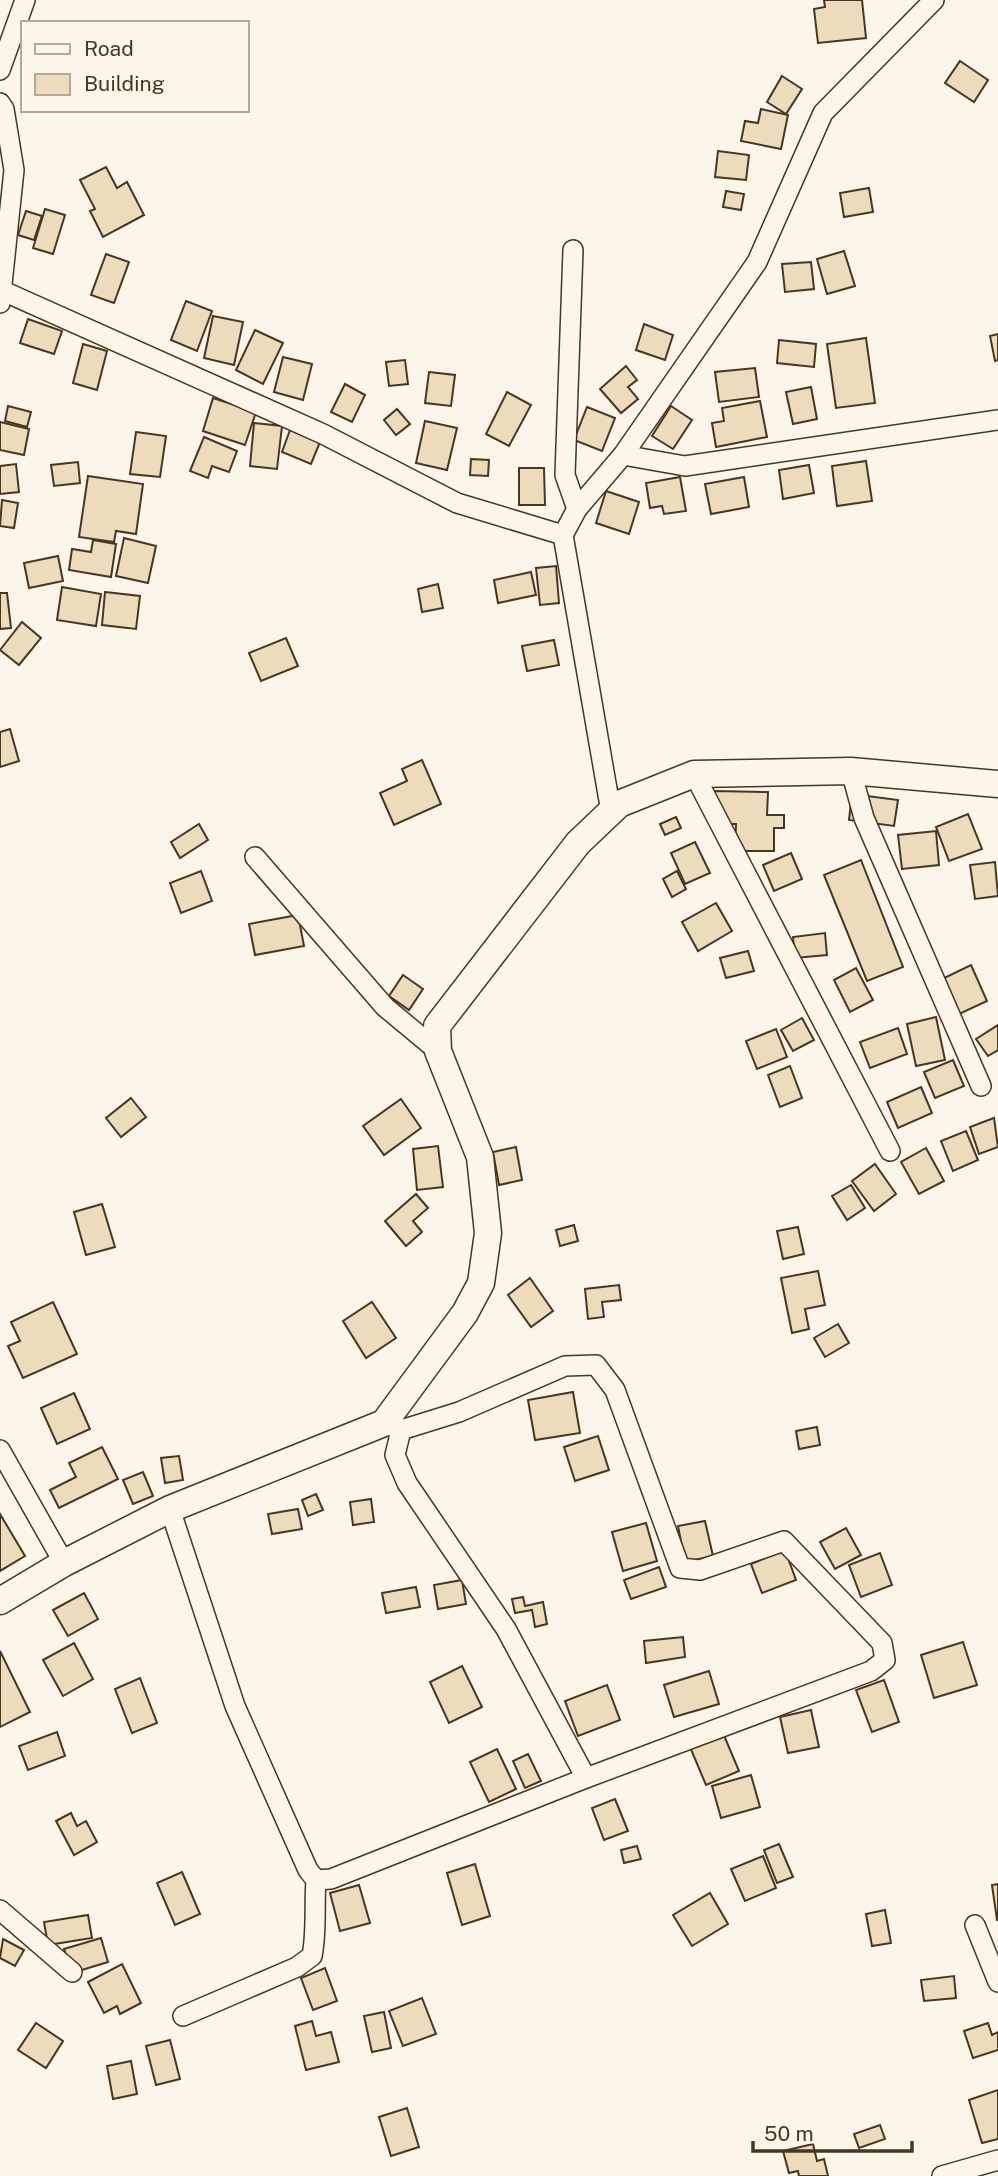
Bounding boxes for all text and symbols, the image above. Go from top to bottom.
legend [21,21,248,112]
text: Road [84,36,134,61]
text: Building [84,71,165,96]
scale bar [753,2110,912,2154]
text: 50 m [764,2121,814,2146]

